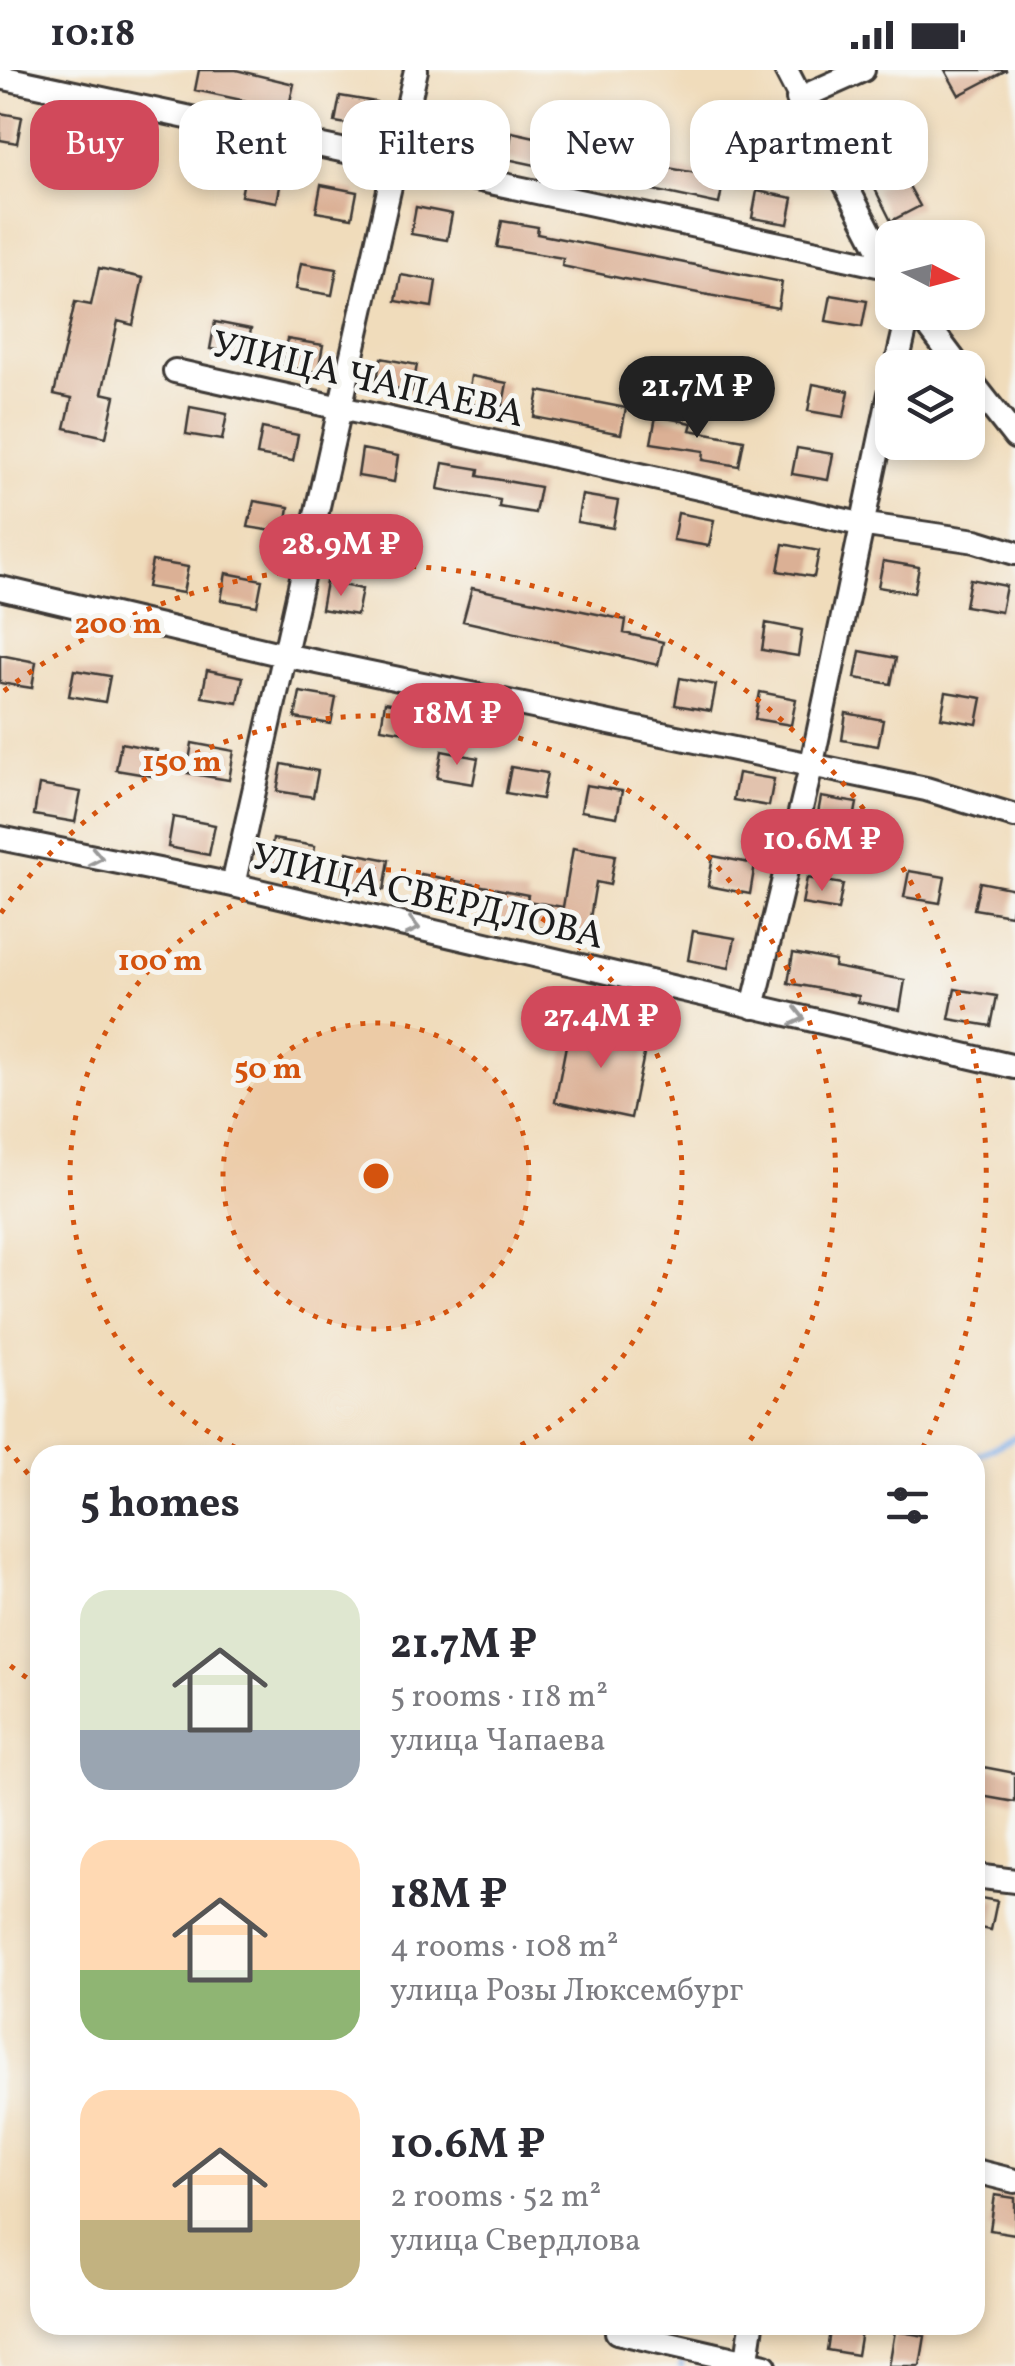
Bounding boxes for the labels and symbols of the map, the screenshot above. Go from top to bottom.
north arrow [875,220,985,330]
street label: УЛИЦА ЧАПАЕВА [206,320,529,443]
pin: 21.7M ₽ [605,356,789,441]
pin: 28.9M ₽ [249,514,433,599]
text: 200 m [74,604,162,646]
pin: 18M ₽ [387,683,527,768]
text: 150 m [142,742,222,784]
pin: 10.6M ₽ [730,809,914,894]
street label: УЛИЦА СВЕРДЛОВА [246,832,609,965]
one-way arrow [87,846,104,867]
one-way arrow [404,915,421,936]
text: 100 m [118,941,202,983]
pin: 27.4M ₽ [509,986,693,1071]
one-way arrow [789,1005,806,1026]
text: 50 m [234,1049,302,1091]
centre of rings [358,1158,394,1194]

